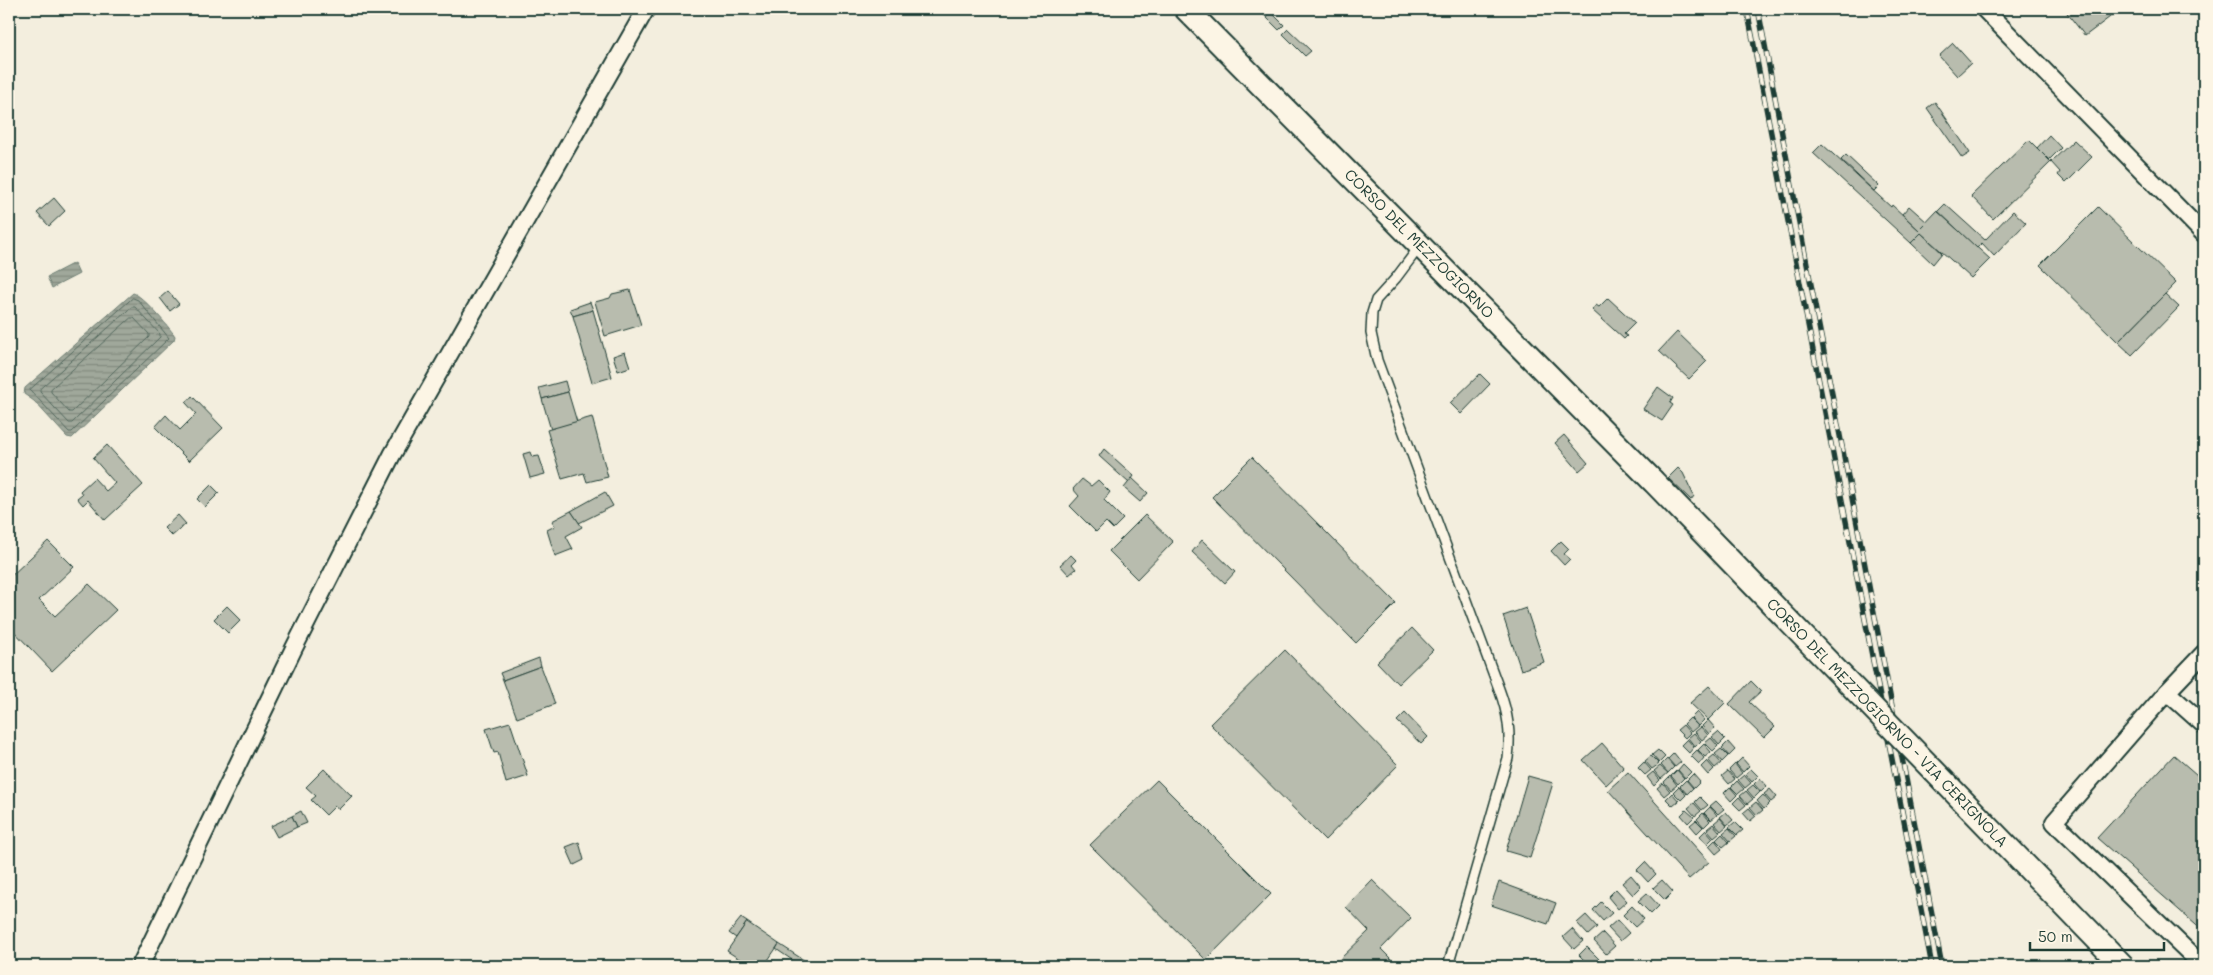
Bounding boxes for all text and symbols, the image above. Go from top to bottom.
street label: CORSO DEL MEZZOGIORNO [1341,164,1499,322]
street label: CORSO DEL MEZZOGIORNO - VIA CERIGNOLA [1763,593,2013,851]
scale bar [2030,920,2164,952]
text: 50 m [2038,926,2073,946]

